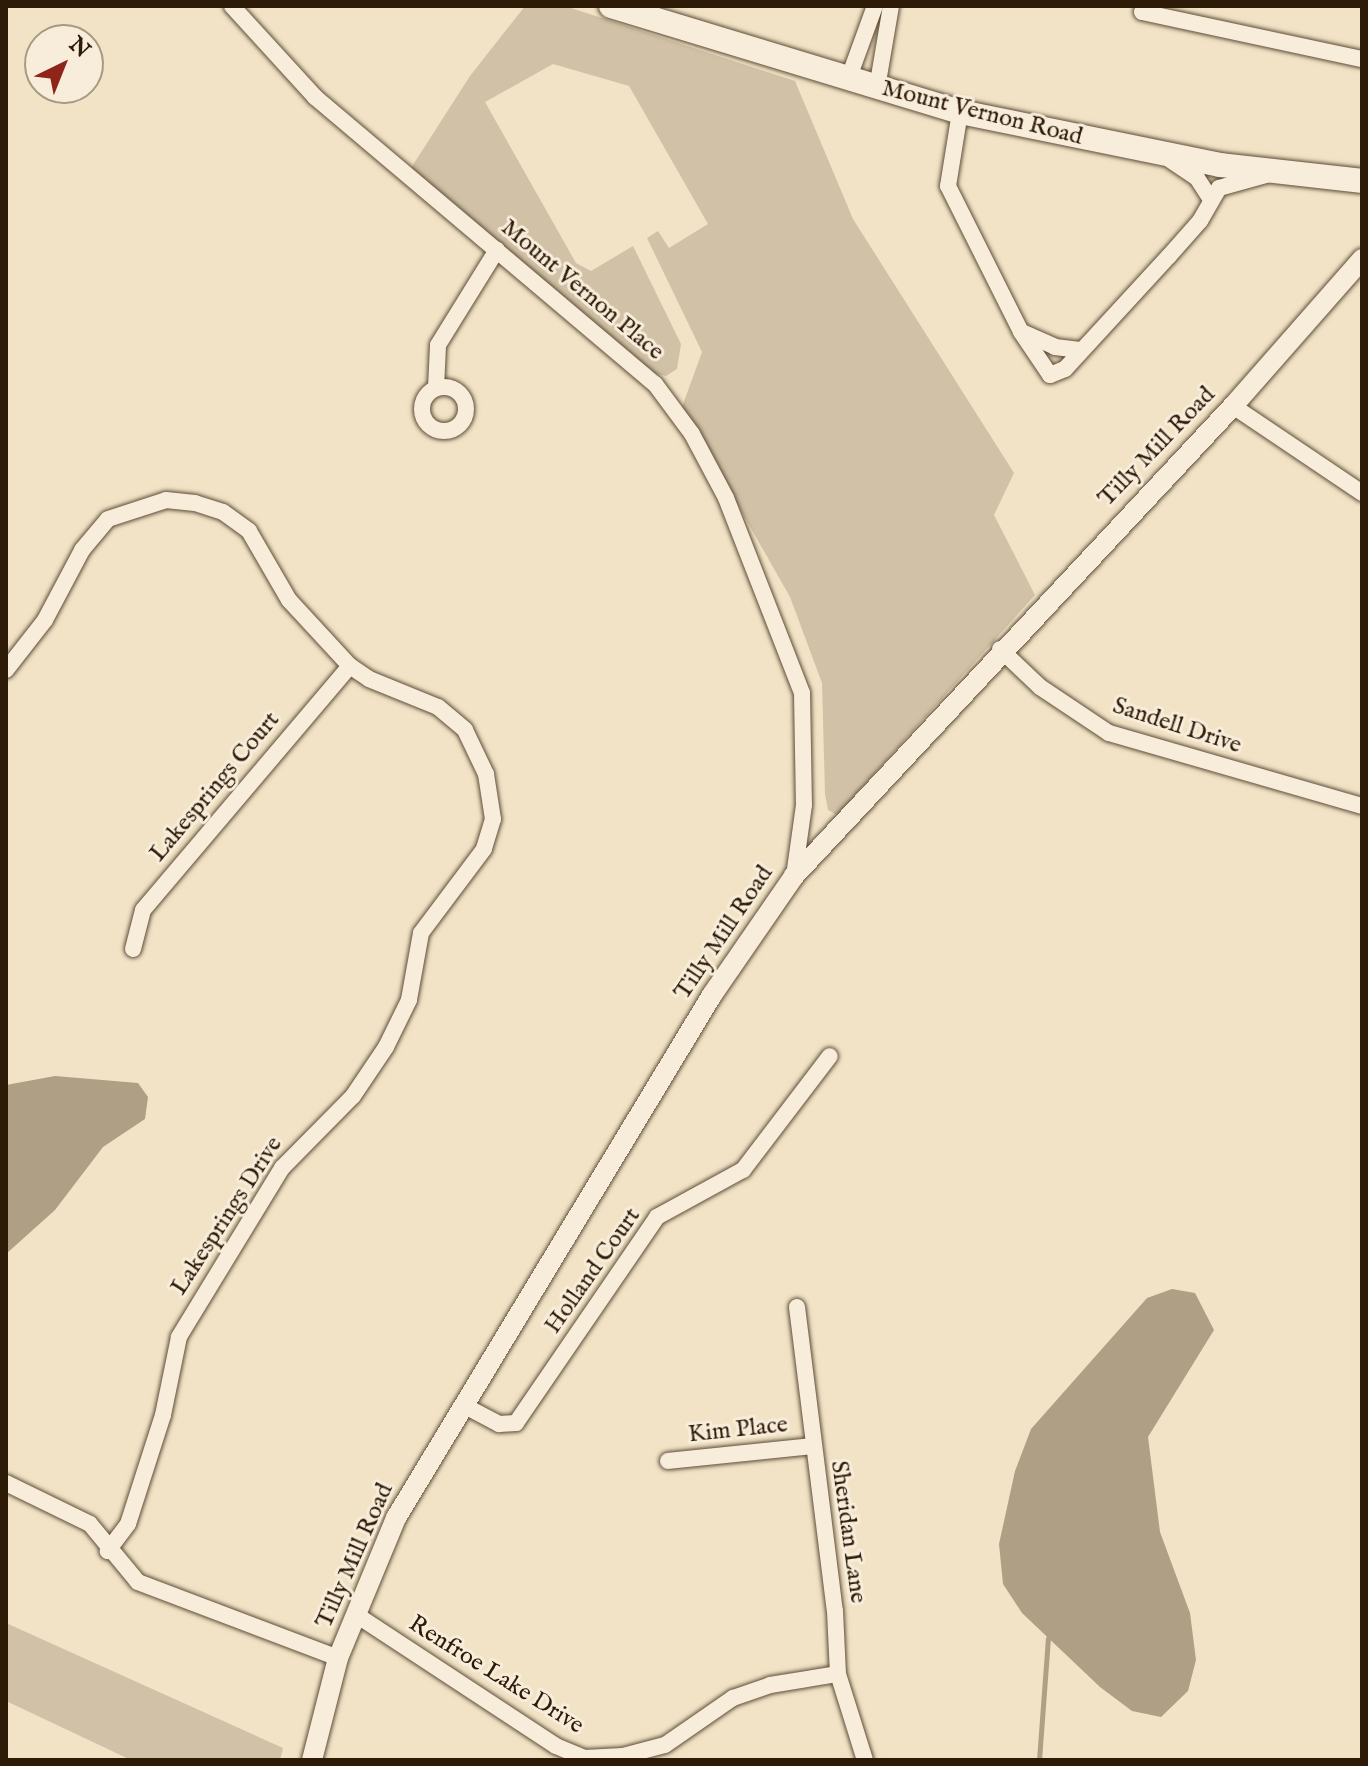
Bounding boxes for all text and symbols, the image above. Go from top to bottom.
north arrow [24,24,104,104]
text: N [62,31,96,65]
street label: Mount Vernon Road [879,74,1085,152]
street label: Mount Vernon Place [495,213,669,367]
street label: Tilly Mill Road [1093,381,1221,513]
street label: Sandell Drive [1109,692,1245,760]
street label: Lakesprings Court [144,706,286,868]
street label: Tilly Mill Road [669,861,779,1005]
street label: Lakesprings Drive [165,1131,289,1301]
street label: Holland Court [539,1203,647,1339]
street label: Kim Place [687,1410,789,1450]
street label: Sheridan Lane [824,1459,872,1605]
street label: Tilly Mill Road [310,1479,400,1633]
street label: Renfroe Lake Drive [403,1610,589,1740]

